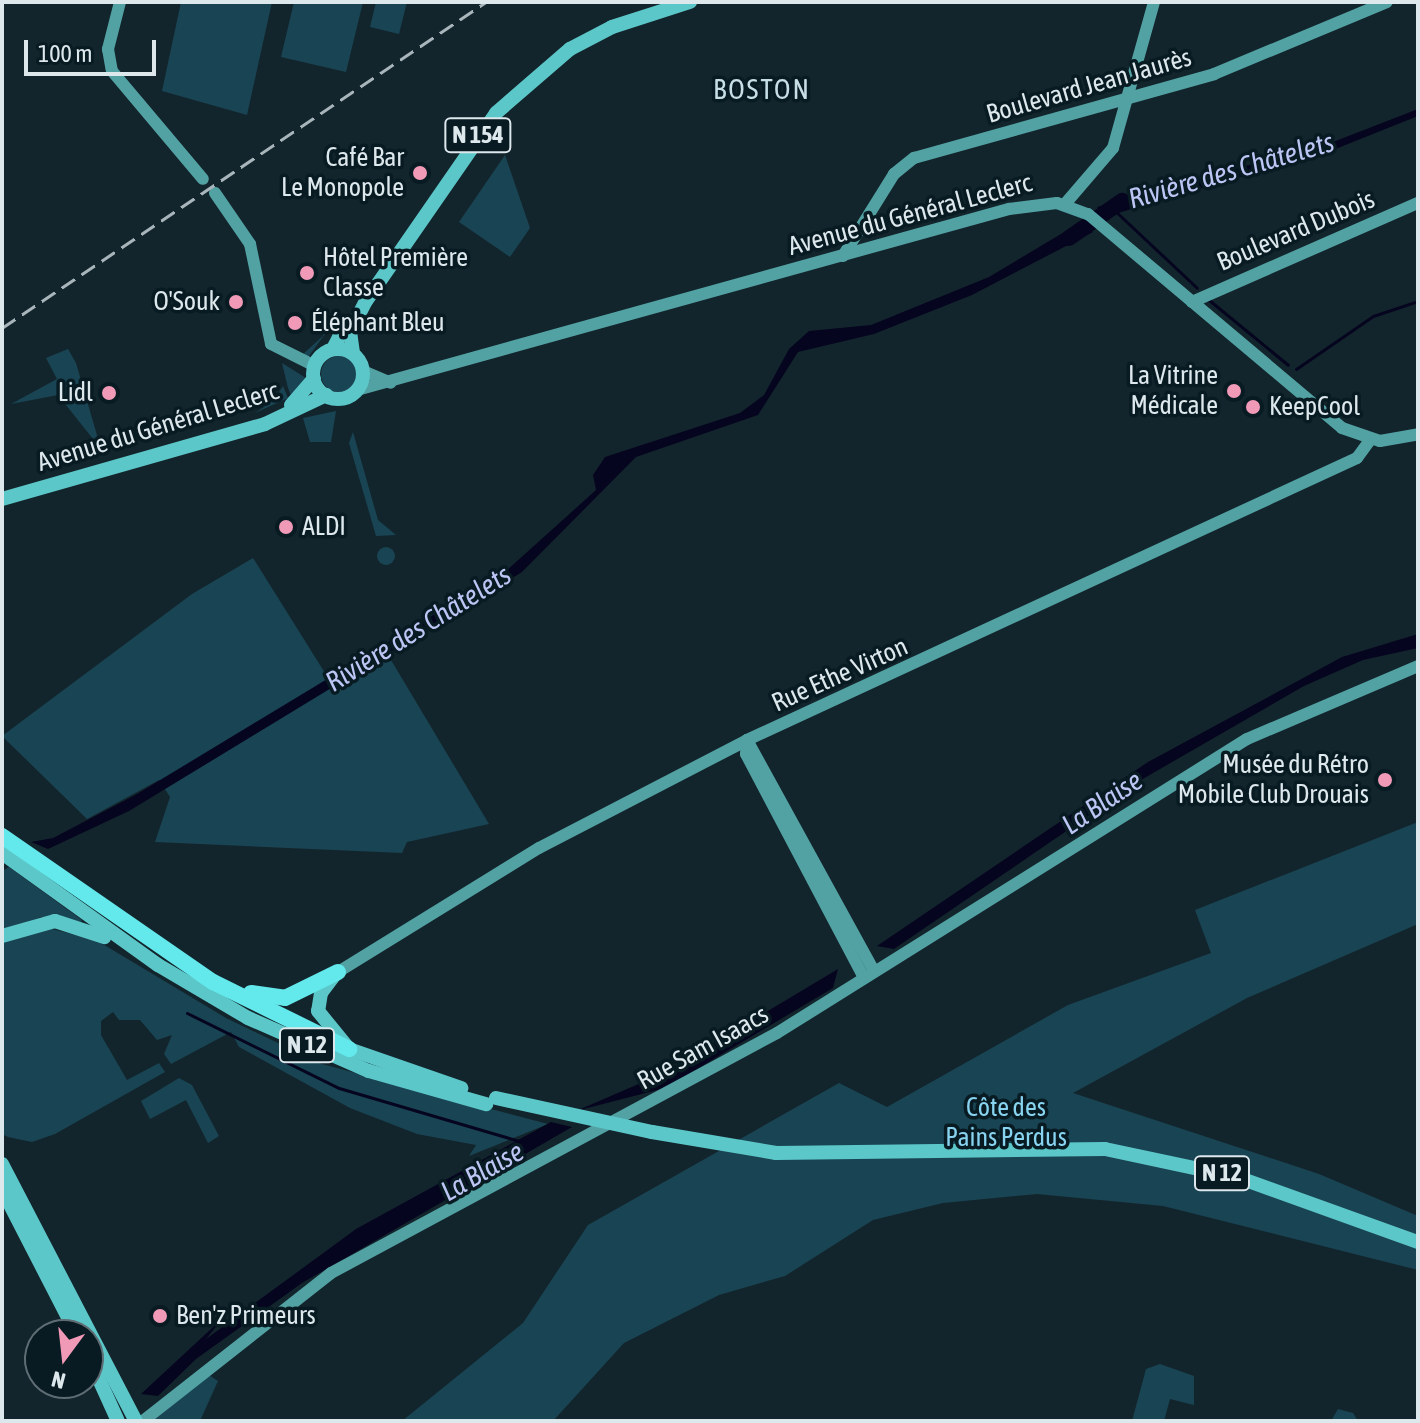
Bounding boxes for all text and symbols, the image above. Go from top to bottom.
scale bar [28,24,160,74]
text: 100 m [38,40,92,67]
street label: Boulevard Jean Jaurès [983,42,1195,130]
district label: BOSTON [713,72,811,106]
road number: N 154 [444,115,512,155]
water label: Rivière des Châtelets [1124,125,1338,215]
place label: Café Bar Le Monopole [281,142,404,204]
marker: Café Bar Le Monopole [411,164,429,182]
street label: Avenue du Général Leclerc [785,167,1035,263]
street label: Boulevard Dubois [1212,184,1380,278]
place label: Hôtel Première Classe [323,242,468,304]
marker: Hôtel Première Classe [298,264,316,282]
place label: O'Souk [153,286,220,318]
marker: O'Souk [227,293,245,311]
place label: Éléphant Bleu [311,307,445,339]
marker: Éléphant Bleu [286,314,304,332]
place label: La Vitrine Médicale [1128,360,1218,422]
street label: Avenue du Général Leclerc [34,375,282,479]
place label: Lidl [58,377,93,409]
marker: La Vitrine Médicale [1225,382,1243,400]
marker: Lidl [100,384,118,402]
place label: KeepCool [1269,391,1360,423]
marker: KeepCool [1244,398,1262,416]
place label: ALDI [302,511,346,543]
marker: ALDI [277,518,295,536]
water label: Rivière des Châtelets [319,558,517,698]
street label: Rue Ethe Virton [767,631,913,719]
place label: Musée du Rétro Mobile Club Drouais [1178,749,1369,810]
water label: La Blaise [1055,763,1149,841]
marker: Musée du Rétro Mobile Club Drouais [1376,771,1394,789]
street label: Rue Sam Isaacs [632,999,774,1097]
road number: N 12 [277,1025,337,1065]
park label: Côte des Pains Perdus [945,1092,1067,1154]
water label: La Blaise [435,1134,529,1208]
road number: N 12 [1192,1153,1252,1193]
place label: Ben'z Primeurs [176,1300,316,1332]
marker: Ben'z Primeurs [151,1307,169,1325]
north arrow [24,1319,104,1399]
text: N [49,1366,68,1394]

